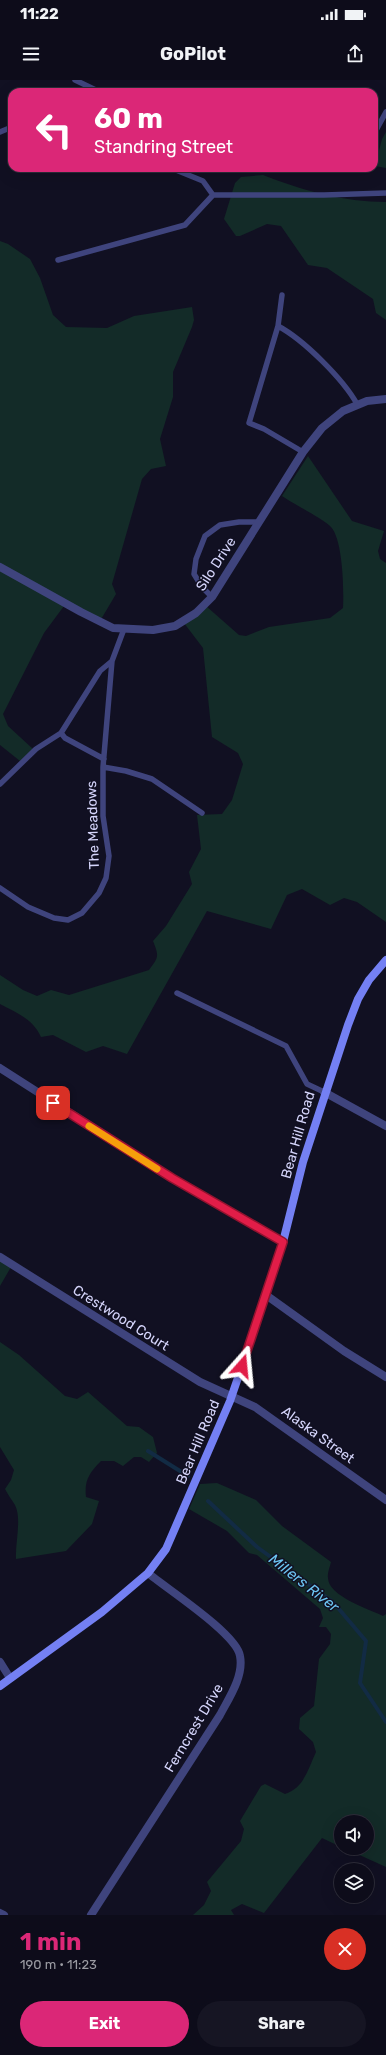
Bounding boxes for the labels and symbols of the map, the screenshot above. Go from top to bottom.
street label: Silo Drive [192,534,240,594]
street label: The Meadows [83,780,103,870]
pin [36,1086,70,1120]
street label: Bear Hill Road [277,1089,319,1181]
street label: Crestwood Court [70,1282,173,1355]
position arrow [221,1345,263,1387]
street label: Bear Hill Road [173,1397,223,1487]
street label: Alaska Street [278,1403,358,1468]
water label: Millers River [265,1550,344,1617]
street label: Ferncrest Drive [161,1681,227,1775]

